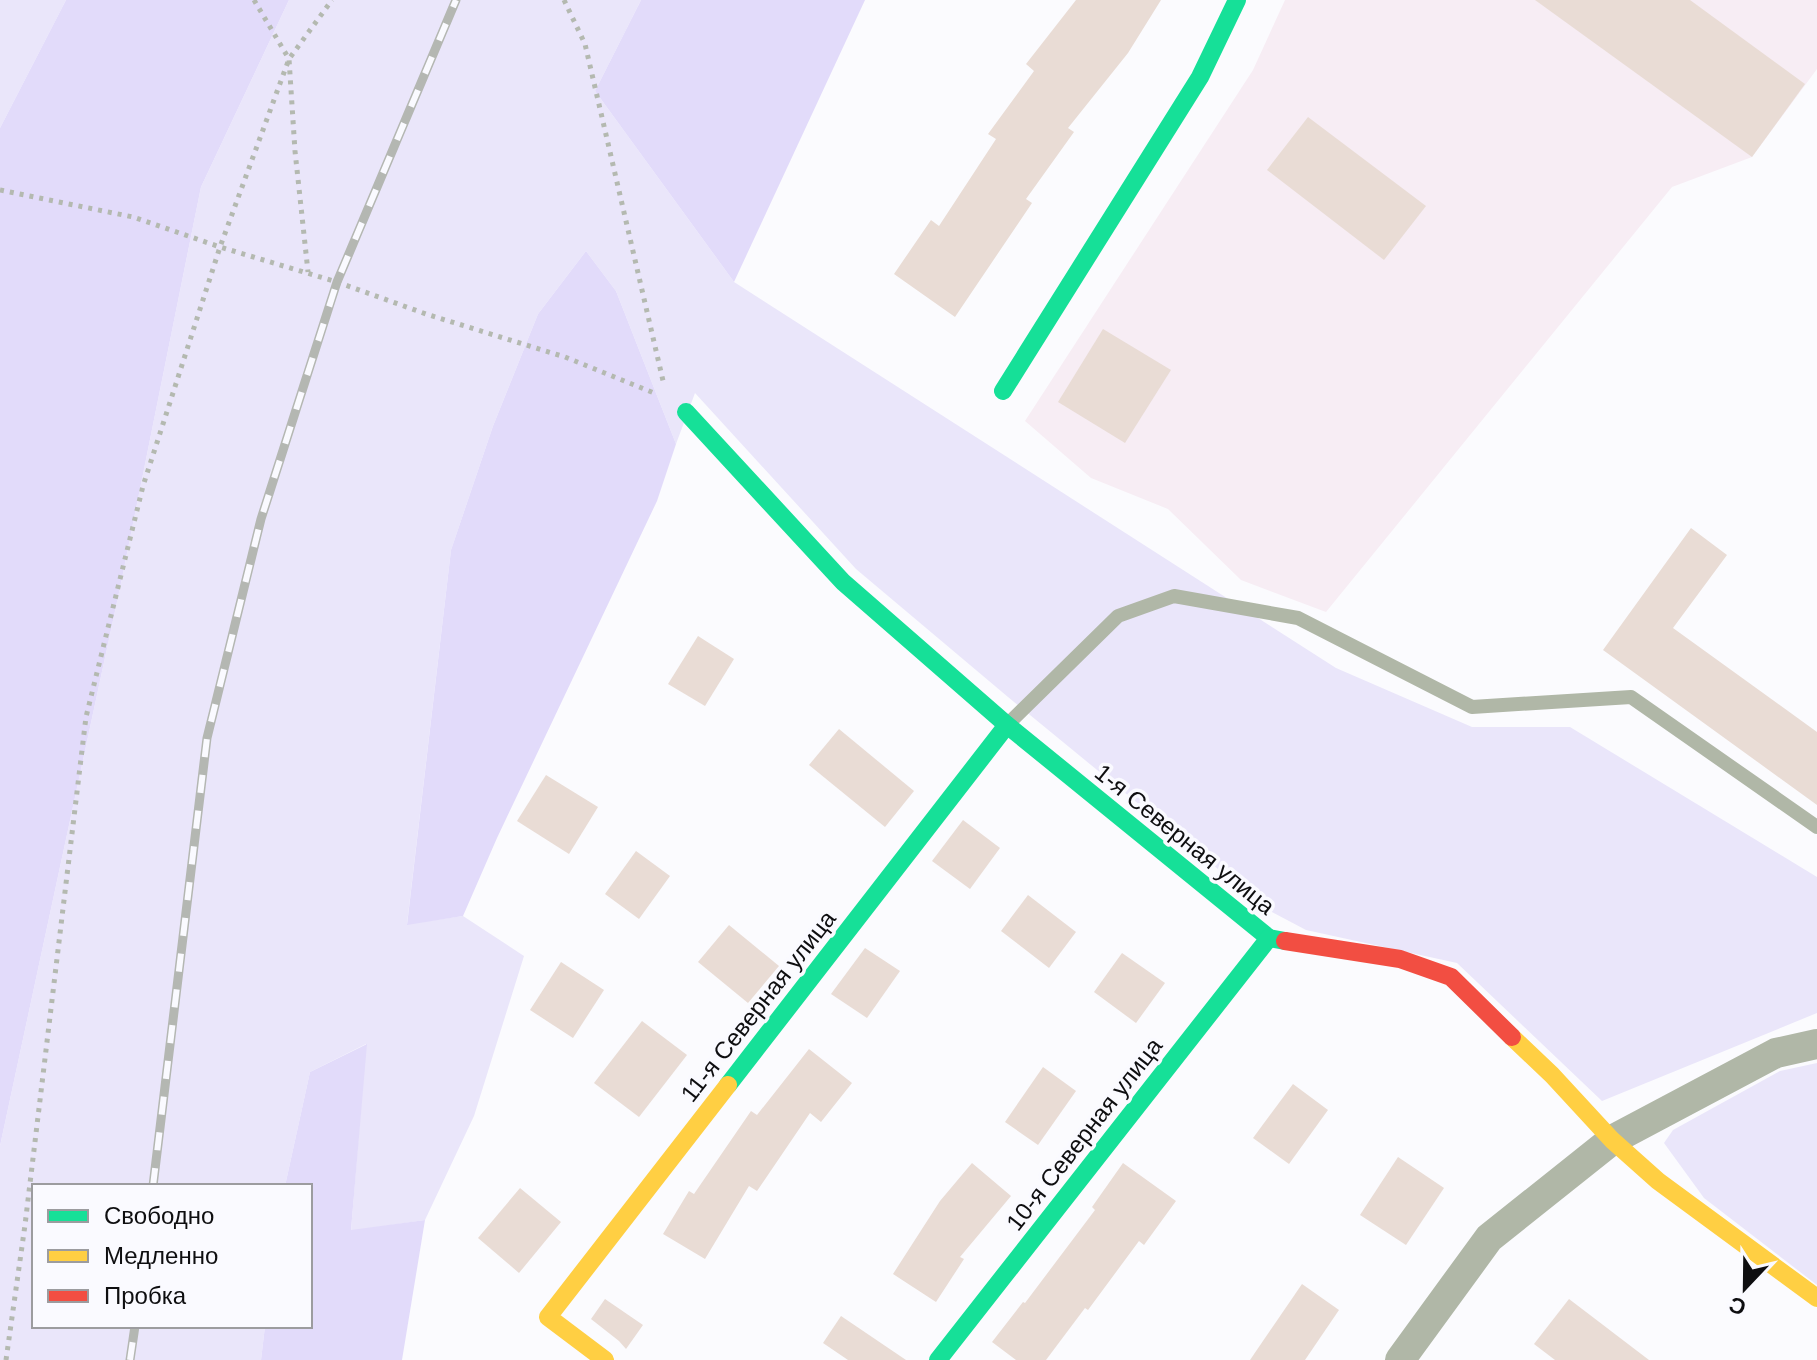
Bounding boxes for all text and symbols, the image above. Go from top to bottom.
street label: 1-я Северная улица [1090,758,1281,920]
street label: 11-я Северная улица [675,905,841,1107]
street label: 10-я Северная улица [1001,1032,1168,1235]
legend [32,1184,312,1328]
text: Свободно [104,1202,214,1229]
text: Медленно [104,1242,218,1269]
north arrow [1705,1248,1785,1328]
text: Пробка [104,1282,187,1309]
text: С [1726,1291,1750,1321]

